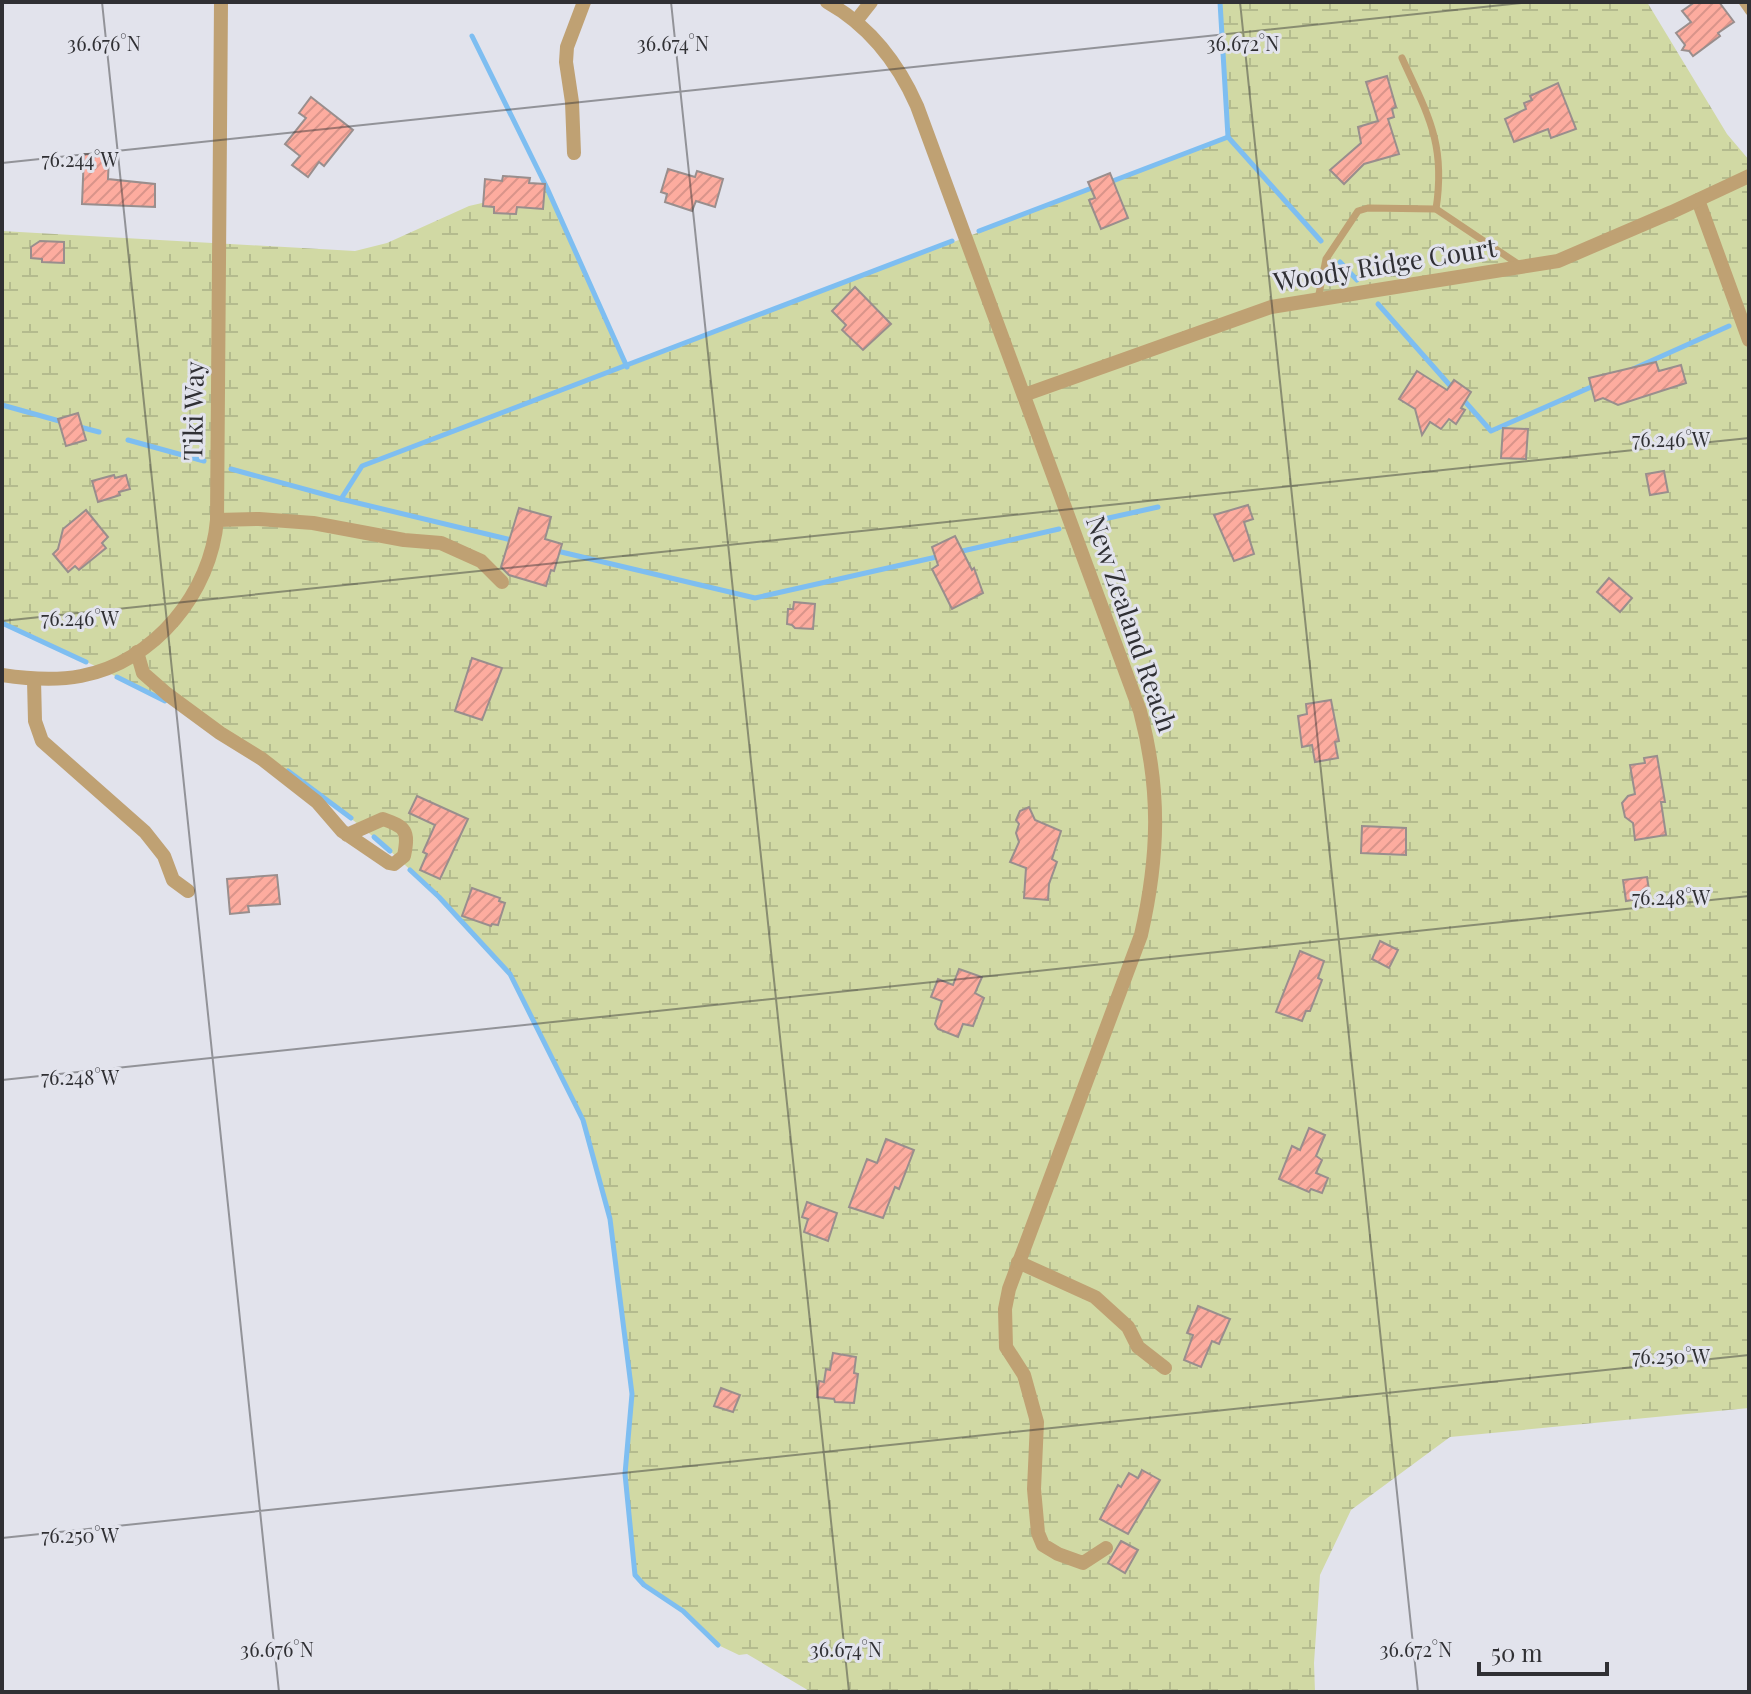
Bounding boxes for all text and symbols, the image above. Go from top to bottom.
text: 36.676°N [67,29,141,56]
text: 36.674°N [637,29,709,56]
text: 36.672°N [1207,29,1279,56]
text: 76.244°W [41,145,119,172]
street label: Woody Ridge Court [1270,229,1499,299]
street label: Tiki Way [174,361,211,461]
text: 76.246°W [1632,425,1711,452]
street label: New Zealand Reach [1079,511,1186,736]
text: 76.246°W [41,604,120,631]
text: 76.248°W [1632,883,1711,910]
text: 76.248°W [41,1063,120,1090]
text: 76.250°W [1632,1342,1711,1369]
text: 76.250°W [41,1521,120,1548]
scale bar [1479,1626,1607,1676]
text: 36.676°N [240,1635,314,1662]
text: 36.674°N [810,1635,882,1662]
text: 36.672°N [1380,1635,1452,1662]
text: 50 m [1491,1636,1543,1668]

